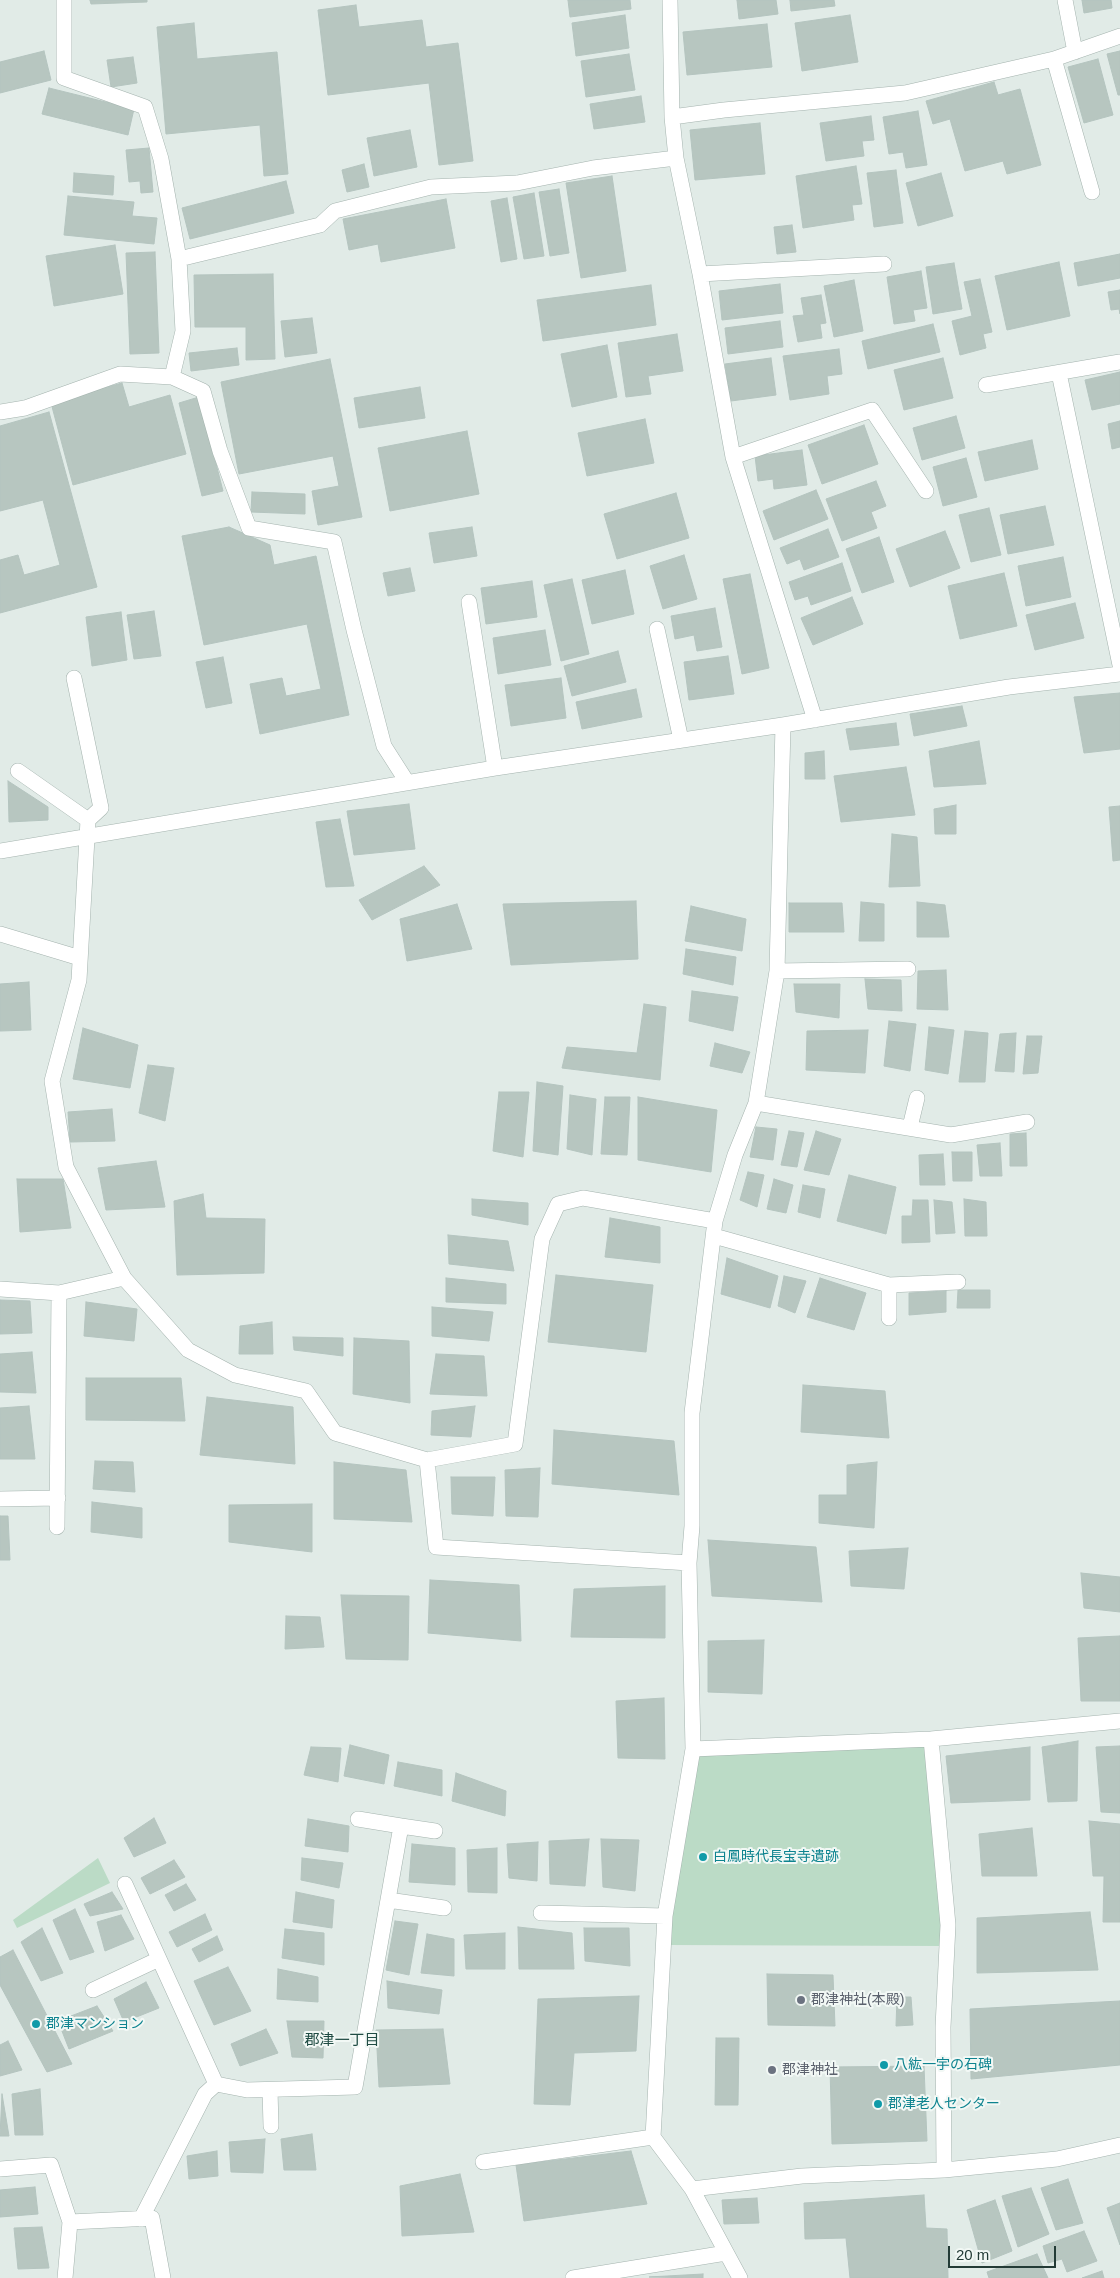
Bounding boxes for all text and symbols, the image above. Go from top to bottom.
place label: 白鳳時代長宝寺遺跡 [713,1849,839,1865]
marker: 白鳳時代長宝寺遺跡 [697,1851,709,1863]
place label: 郡津神社(本殿) [811,1992,904,2008]
marker: 郡津神社(本殿) [795,1994,807,2006]
place label: 郡津マンション [46,2016,144,2032]
marker: 郡津マンション [30,2018,42,2030]
district label: 郡津一丁目 [305,2032,379,2050]
place label: 八紘一宇の石碑 [894,2057,992,2073]
marker: 八紘一宇の石碑 [878,2059,890,2071]
place label: 郡津神社 [782,2062,838,2078]
marker: 郡津神社 [766,2064,778,2076]
place label: 郡津老人センター [888,2096,1000,2112]
marker: 郡津老人センター [872,2098,884,2110]
scale bar [950,2236,1058,2268]
text: 20 m [956,2246,989,2263]

